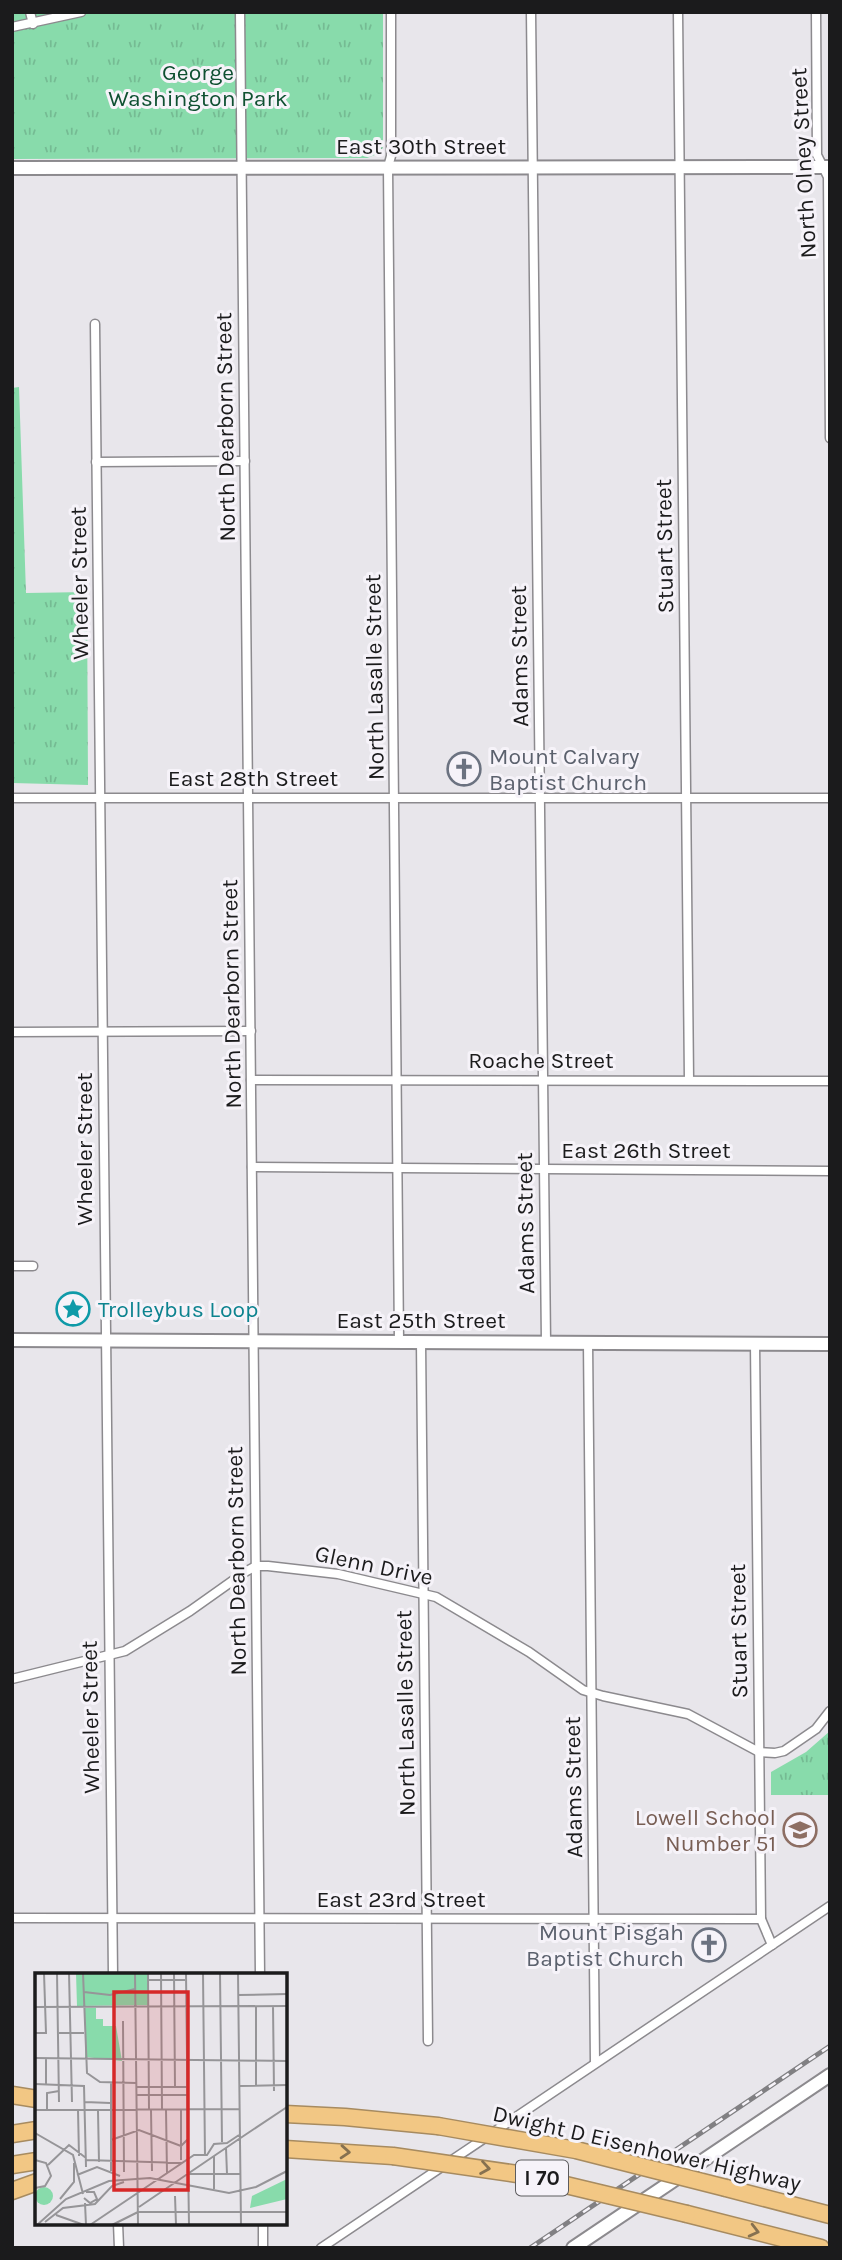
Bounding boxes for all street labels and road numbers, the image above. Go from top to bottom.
street label: North Olney Street [785,67,822,259]
street label: East 30th Street [336,133,506,160]
street label: North Dearborn Street [210,312,241,542]
street label: Stuart Street [650,478,679,614]
street label: Wheeler Street [65,506,94,660]
street label: North Lasalle Street [359,573,390,780]
street label: Adams Street [505,585,534,727]
street label: East 28th Street [168,765,339,792]
street label: North Dearborn Street [216,879,247,1109]
street label: Roache Street [468,1047,614,1074]
street label: Wheeler Street [71,1072,98,1226]
street label: East 26th Street [561,1137,731,1164]
street label: Adams Street [511,1152,540,1294]
street label: East 25th Street [336,1307,506,1334]
street label: North Dearborn Street [221,1446,252,1676]
street label: Glenn Drive [312,1540,435,1591]
street label: Stuart Street [724,1563,753,1699]
street label: North Lasalle Street [390,1609,421,1816]
street label: Wheeler Street [76,1640,105,1794]
street label: Adams Street [559,1716,588,1858]
street label: East 23rd Street [316,1886,486,1913]
street label: Dwight D Eisenhower Highway [490,2100,804,2197]
road number: I 70 [516,2160,568,2196]

